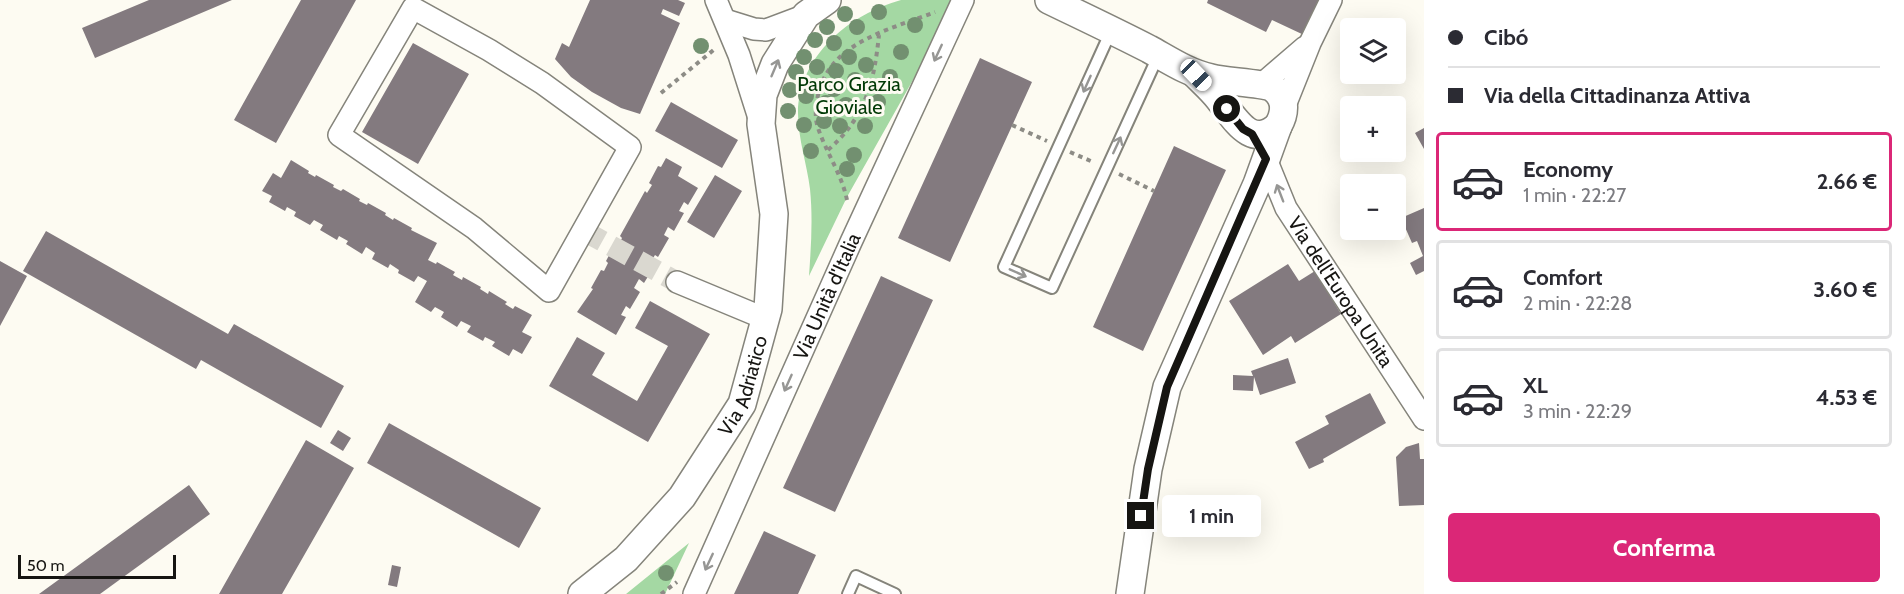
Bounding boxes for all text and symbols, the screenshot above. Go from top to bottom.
map controls [1340,18,1406,240]
button: layers [1340,18,1406,84]
text: Cibó [1484,24,1528,51]
one-way arrow [932,44,944,62]
car [1177,56,1215,94]
one-way arrow [770,59,781,77]
park label: Parco Grazia Gioviale [797,72,901,119]
one-way arrow [1081,74,1092,92]
text: Via della Cittadinanza Attiva [1484,82,1750,109]
route start [1213,95,1240,122]
button: + [1340,96,1406,162]
one-way arrow [1112,137,1124,155]
icon: car [1451,155,1505,209]
text: Economy [1523,156,1613,183]
text: 2.66 € [1817,168,1877,195]
button: − [1340,174,1406,240]
text: 1 min · 22:27 [1523,183,1626,207]
one-way arrow [1274,184,1285,203]
street label: Via dell'Europa Unita [1283,212,1399,372]
street label: Via Unità d'Italia [788,229,866,363]
icon: car [1451,263,1505,317]
text: Comfort [1523,264,1602,291]
one-way arrow [1008,268,1026,279]
text: 3.60 € [1813,276,1877,303]
text: 2 min · 22:28 [1523,291,1632,315]
street label: Via Adriatico [713,333,772,440]
icon: car [1451,371,1505,425]
text: XL [1523,372,1548,399]
one-way arrow [782,374,793,392]
text: 4.53 € [1816,384,1877,411]
text: 3 min · 22:29 [1523,399,1632,423]
callout: 1 min [1162,495,1261,537]
route end [1127,502,1154,529]
text: 1 min [1189,504,1234,528]
button: Conferma [1448,513,1880,582]
scale bar [18,552,176,580]
one-way arrow [703,552,714,570]
text: 50 m [27,556,64,575]

